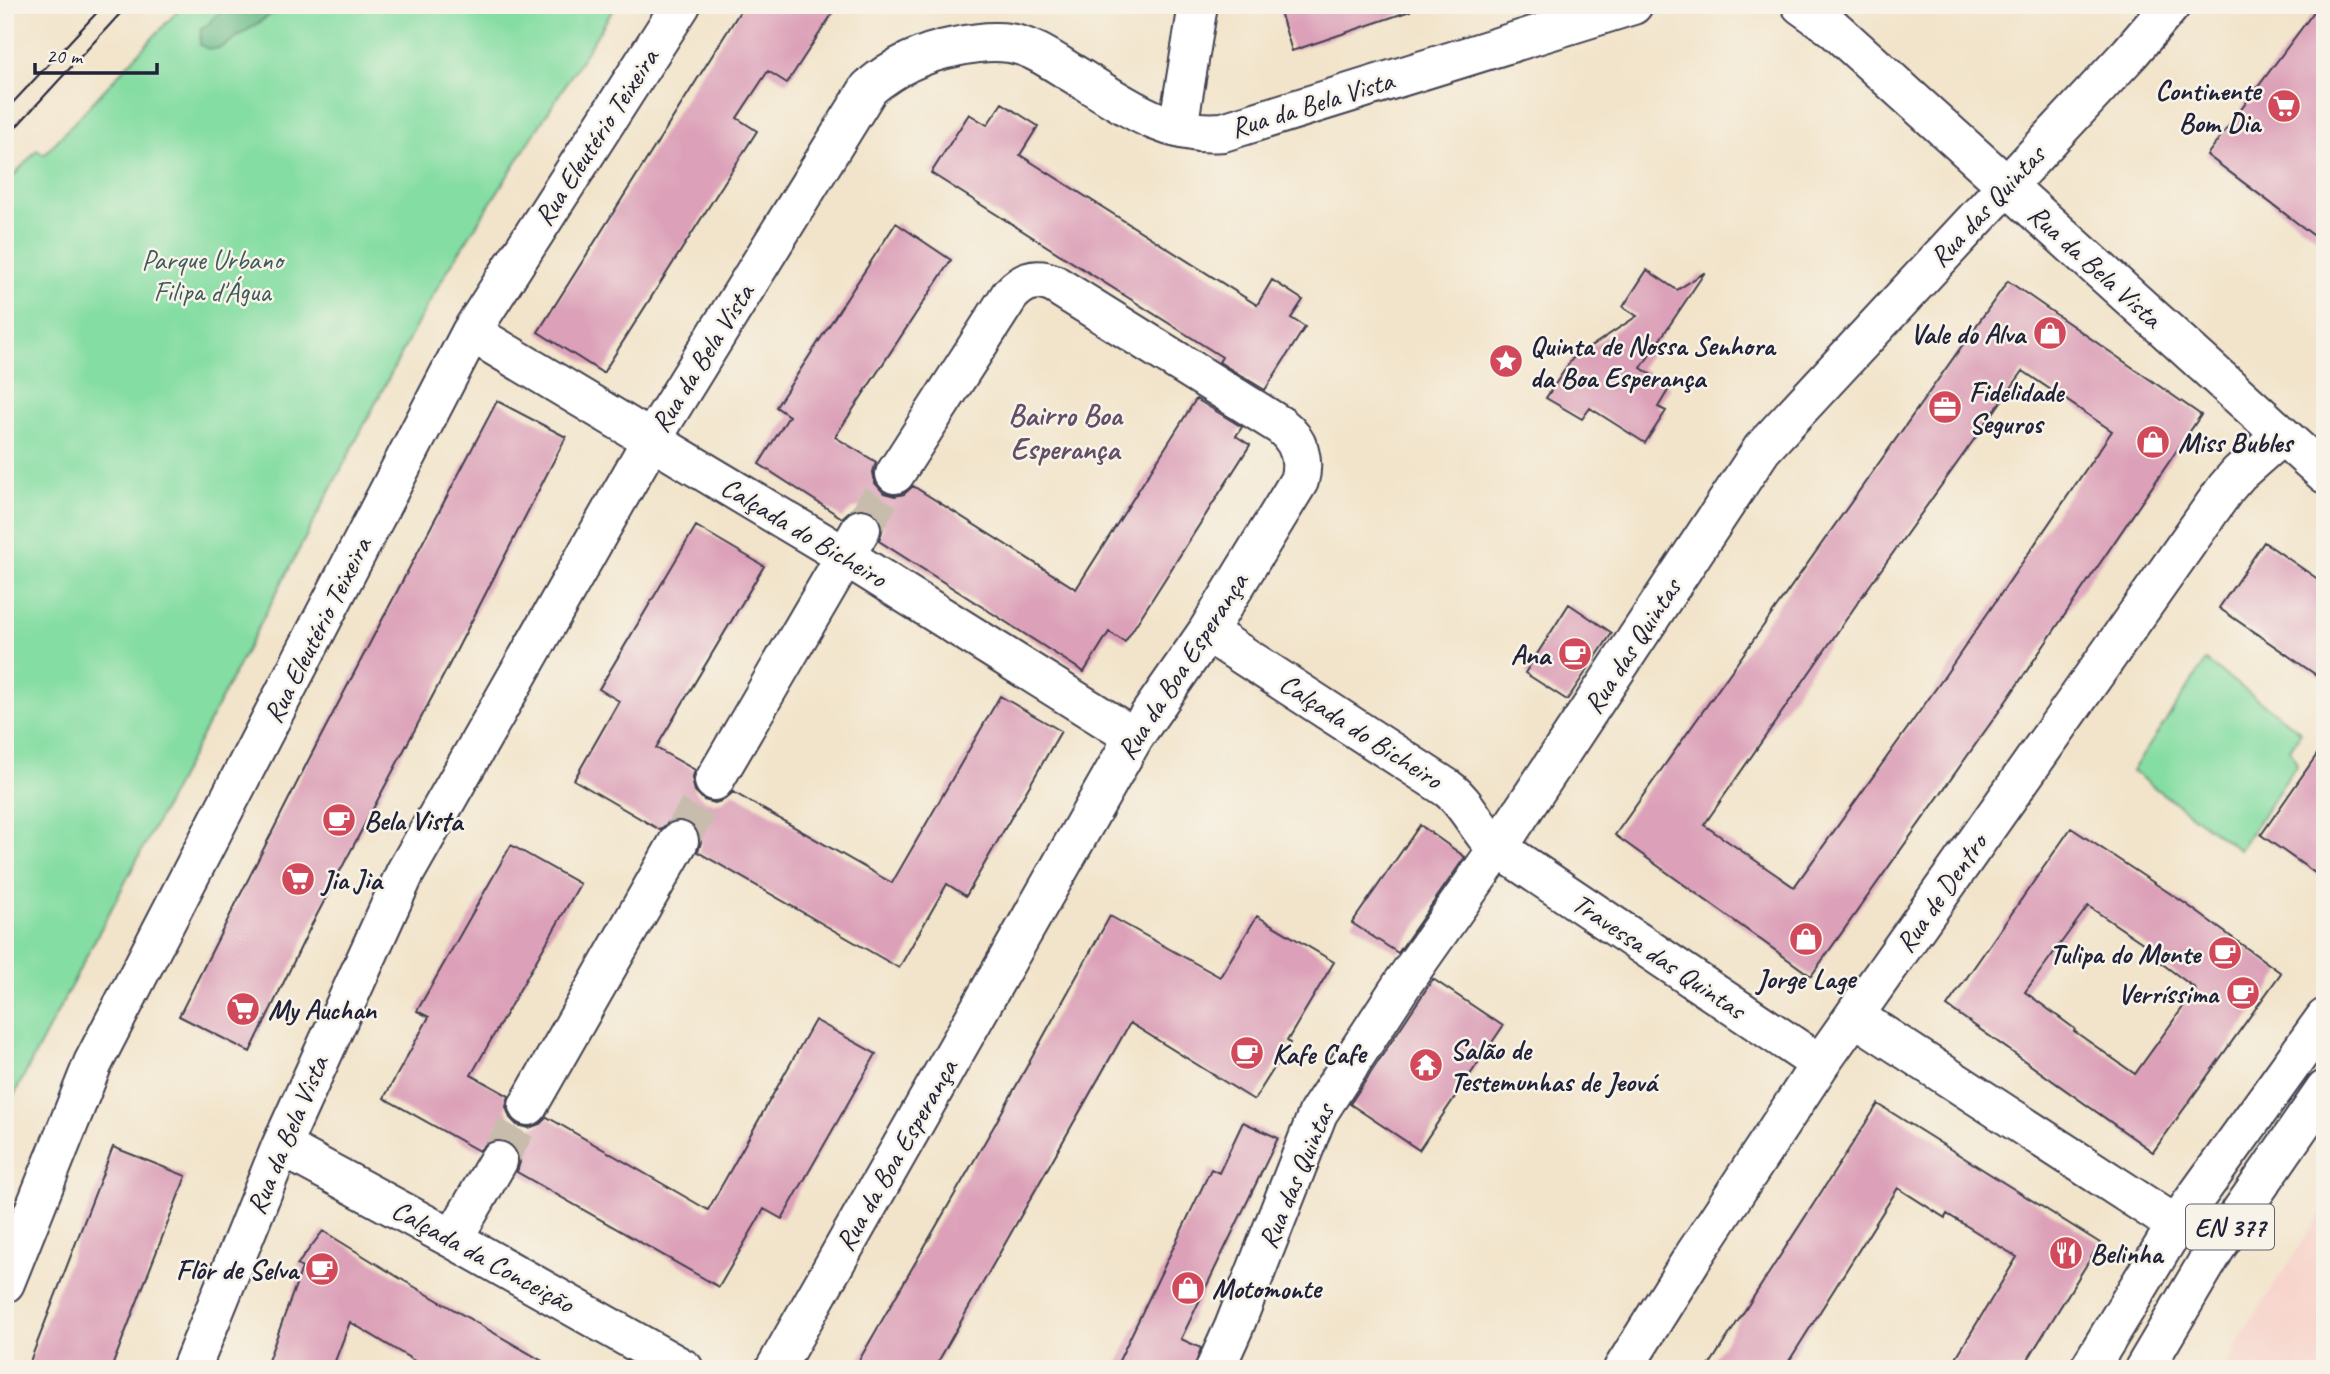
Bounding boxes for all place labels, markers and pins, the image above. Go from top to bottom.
place label: Continente Bom Dia [2155,73,2263,140]
supermarket icon: Continente Bom Dia [2265,87,2303,125]
shop icon: Vale do Alva [2031,314,2069,352]
place label: Vale do Alva [1910,316,2028,351]
place label: Quinta de Nossa Senhora da Boa Esperança [1530,328,1777,395]
place icon: Quinta de Nossa Senhora da Boa Esperança [1487,342,1525,380]
place label: Fidelidade Seguros [1969,374,2066,441]
office icon: Fidelidade Seguros [1926,388,1964,426]
shop icon: Miss Bubles [2134,423,2172,461]
place label: Miss Bubles [2178,425,2295,460]
cafe icon: Ana [1556,635,1594,673]
place label: Ana [1511,637,1553,672]
cafe icon: Bela Vista [320,801,358,839]
place label: Bela Vista [364,803,465,838]
supermarket icon: Jia Jia [279,860,317,898]
place label: Jia Jia [320,862,384,897]
shop icon: Jorge Lage [1787,920,1825,958]
cafe icon: Tulipa do Monte [2206,934,2244,972]
place label: Tulipa do Monte [2049,936,2203,971]
place label: Jorge Lage [1755,961,1858,996]
cafe icon: Verríssima [2224,974,2262,1012]
place label: Verríssima [2118,976,2221,1011]
supermarket icon: My Auchan [224,990,262,1028]
place label: My Auchan [268,992,377,1027]
place label: Salão de Testemunhas de Jeová [1450,1032,1659,1099]
cafe icon: Kafe Cafe [1228,1034,1266,1072]
place label: Kafe Cafe [1272,1036,1368,1071]
temple icon: Salão de Testemunhas de Jeová [1407,1046,1445,1084]
restaurant icon: Belinha [2047,1234,2085,1272]
place label: Belinha [2090,1236,2165,1271]
cafe icon: Flôr de Selva [303,1250,341,1288]
place label: Flôr de Selva [176,1252,300,1287]
shop icon: Motomonte [1169,1269,1207,1307]
place label: Motomonte [1212,1271,1323,1306]

